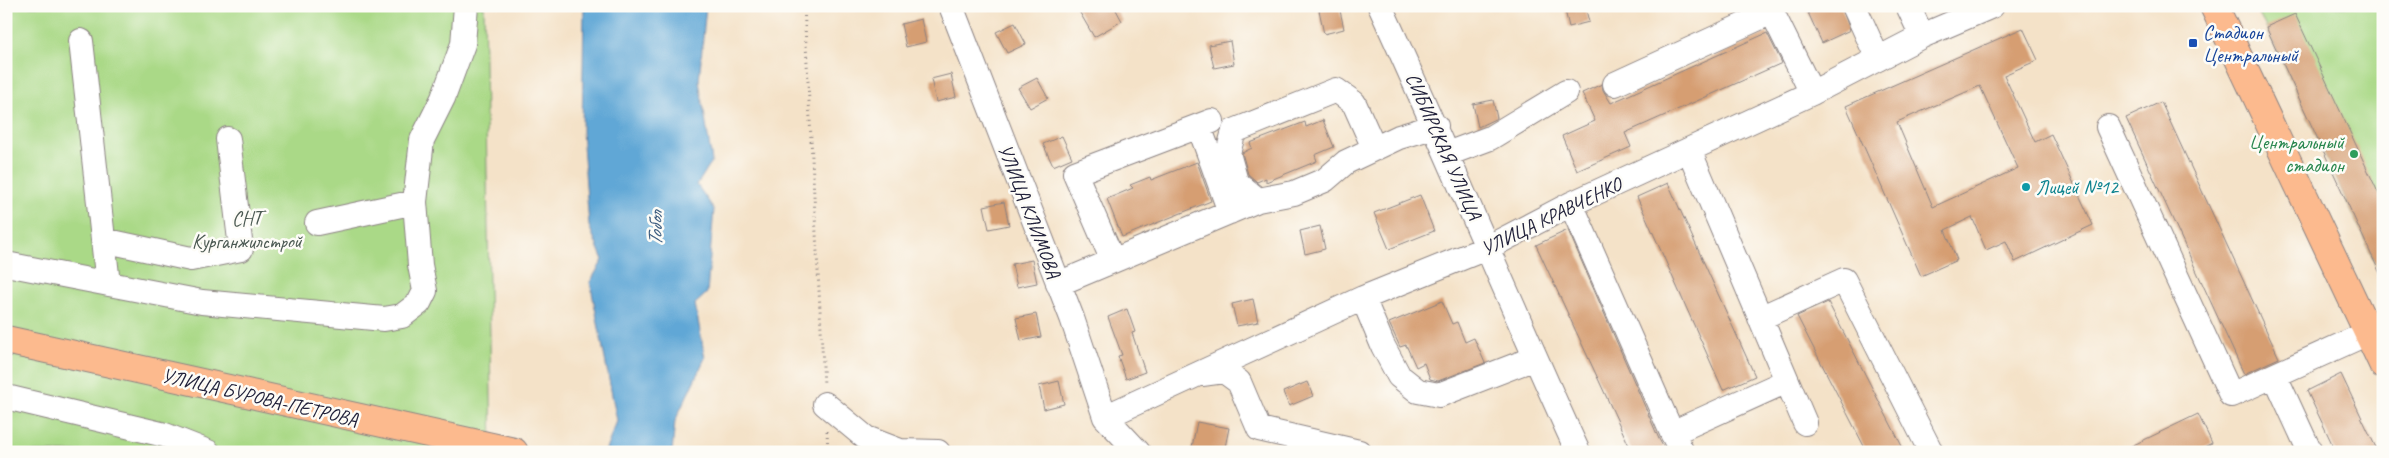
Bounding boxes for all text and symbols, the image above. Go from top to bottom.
place label: Стадион Центральный [2203,20,2300,68]
marker: Стадион Центральный [2187,37,2199,49]
street label: СИБИРСКАЯ УЛИЦА [1400,69,1487,224]
place label: Центральный стадион [2249,130,2346,178]
street label: УЛИЦА КЛИМОВА [992,141,1067,283]
marker: Центральный стадион [2348,148,2360,160]
street label: УЛИЦА КРАВЧЕНКО [1477,171,1627,261]
place label: Лицей №12 [2036,175,2120,200]
marker: Лицей №12 [2020,181,2032,193]
park label: СНТ Курганжилстрой [192,206,304,254]
water label: Тобол [642,209,668,246]
street label: УЛИЦА БУРОВА-ПЕТРОВА [159,363,361,432]

